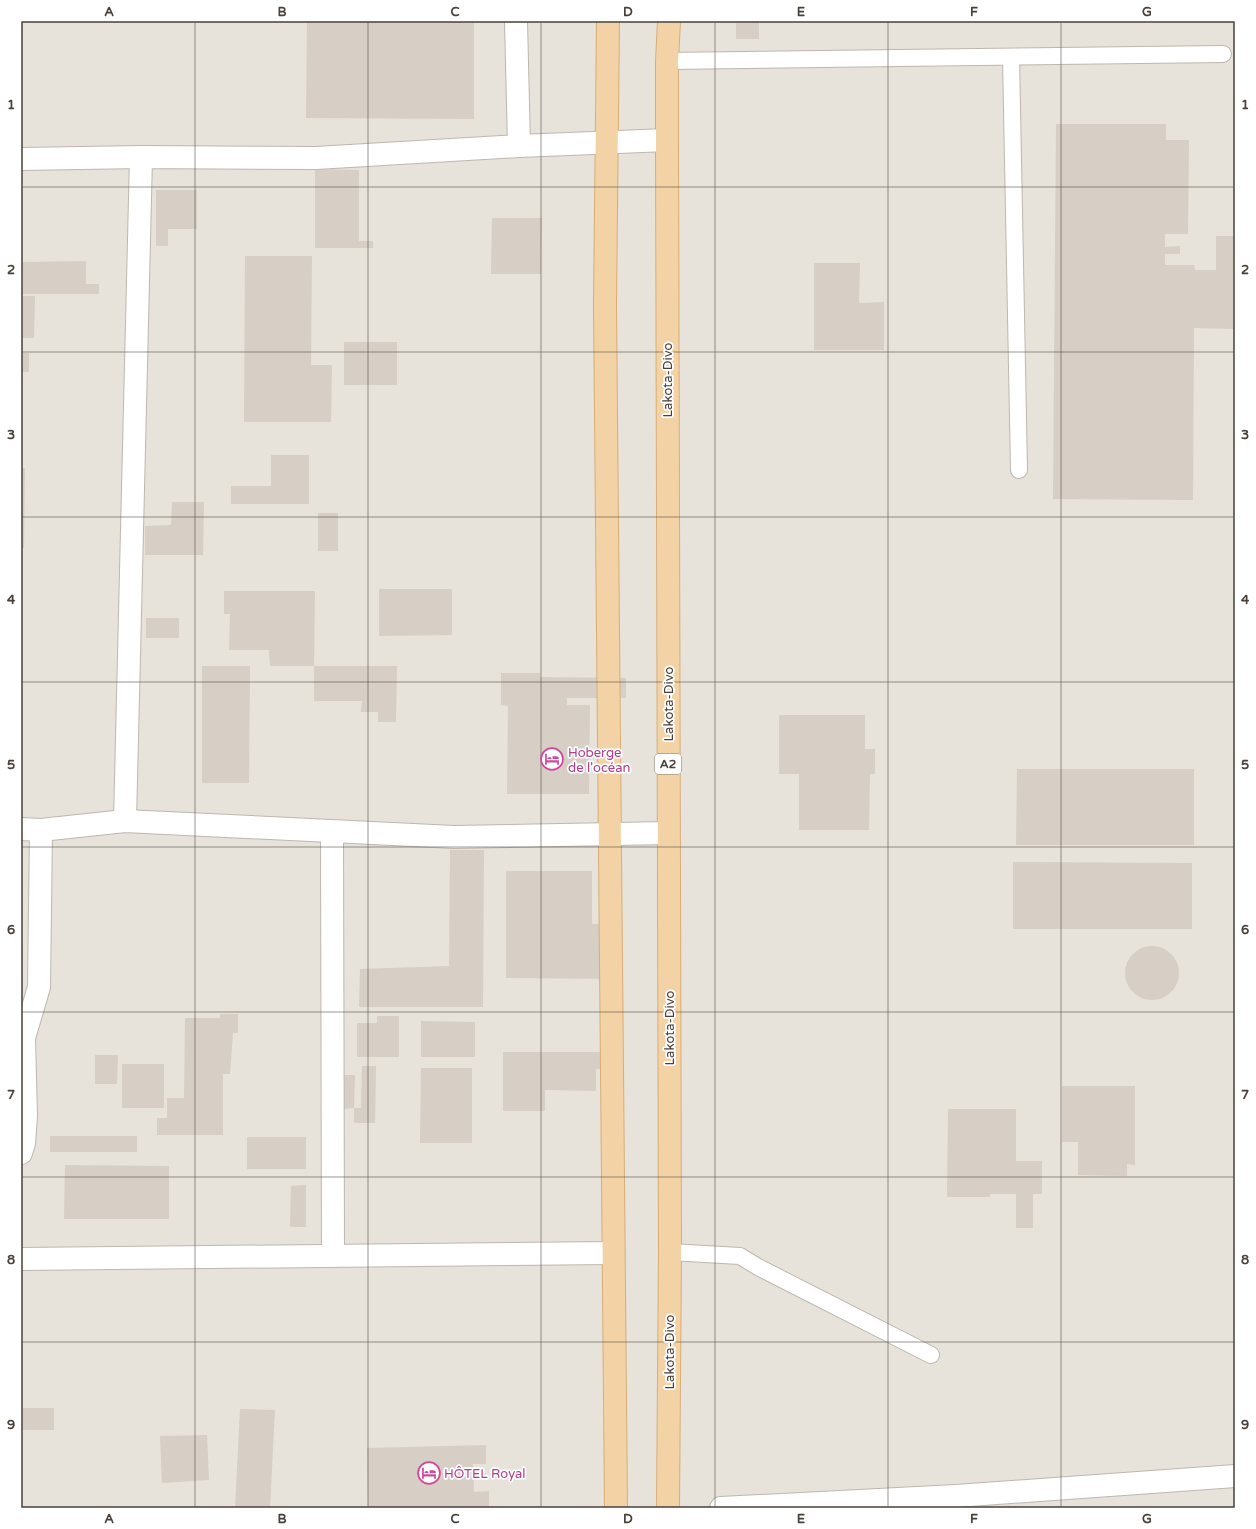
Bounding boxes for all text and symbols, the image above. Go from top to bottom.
text: A [104,4,114,20]
text: B [277,4,287,20]
text: C [450,4,460,20]
text: D [623,4,633,20]
text: E [797,4,805,20]
text: F [970,4,978,20]
text: G [1142,4,1152,20]
text: 1 [7,97,15,113]
text: 1 [1241,97,1249,113]
text: 2 [7,262,15,278]
text: 2 [1241,262,1249,278]
street label: Lakota-Divo [660,343,676,417]
text: 3 [7,427,15,443]
text: 3 [1241,427,1249,443]
text: 4 [7,592,16,608]
text: 4 [1241,592,1250,608]
street label: Lakota-Divo [661,667,677,741]
place label: Hoberge de l'océan [568,745,630,776]
hotel icon: Hoberge de l'océan [539,746,565,772]
road number: A2 [655,754,681,774]
text: 5 [7,757,15,773]
text: 5 [1241,757,1249,773]
text: 6 [7,922,15,938]
text: 6 [1241,922,1249,938]
street label: Lakota-Divo [662,991,678,1065]
text: 7 [7,1087,15,1103]
text: 7 [1241,1087,1249,1103]
text: 8 [7,1252,15,1268]
text: 8 [1241,1252,1249,1268]
street label: Lakota-Divo [662,1315,678,1389]
text: 9 [7,1417,15,1433]
text: 9 [1241,1417,1249,1433]
hotel icon: HÔTEL Royal [416,1460,442,1486]
place label: HÔTEL Royal [444,1466,526,1482]
text: A [104,1511,114,1527]
text: B [277,1511,287,1527]
text: C [450,1511,460,1527]
text: D [623,1511,633,1527]
text: E [797,1511,805,1527]
text: F [970,1511,978,1527]
text: G [1142,1511,1152,1527]

